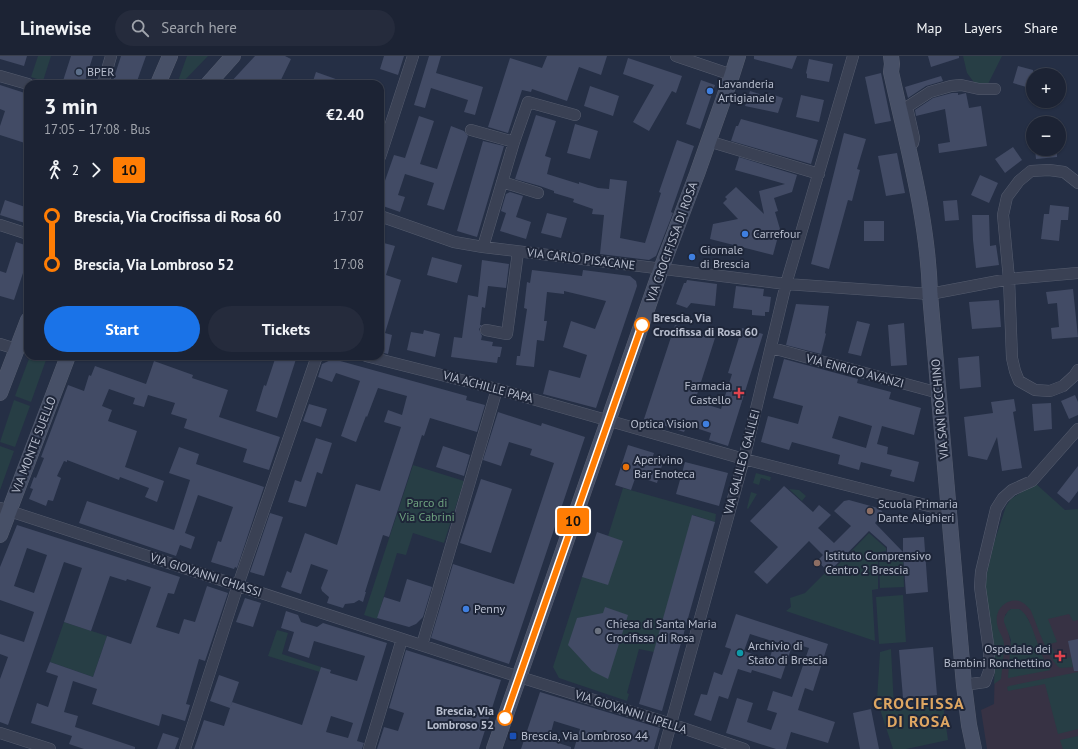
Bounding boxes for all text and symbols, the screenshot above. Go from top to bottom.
search box [115,10,395,46]
text: Linewise [20,16,91,40]
icon: search [129,17,151,39]
text: Search here [161,18,237,37]
text: Map [916,19,942,37]
text: Layers [964,19,1002,37]
text: Share [1024,19,1058,37]
place label: BPER [87,64,114,79]
marker: BPER [74,67,84,77]
map controls [1026,68,1066,156]
button: + [1026,68,1066,108]
place label: Lavanderia Artigianale [718,76,774,105]
marker: Lavanderia Artigianale [705,86,715,96]
text: 3 min [44,92,98,120]
text: €2.40 [326,105,364,124]
button: − [1026,116,1066,156]
text: 17:05 – 17:08 · Bus [44,121,150,138]
icon: walk [44,159,66,181]
icon: forward [85,159,107,181]
text: 10 [121,161,137,179]
text: 2 [72,162,79,179]
street label: VIA CROCIFISSA DI ROSA [642,180,700,305]
text: Brescia, Via Crocifissa di Rosa 60 [74,207,281,226]
text: 17:07 [333,208,364,225]
place label: Carrefour [753,226,801,241]
marker: Carrefour [740,229,750,239]
place label: Giornale di Brescia [700,242,750,271]
street label: VIA CARLO PISACANE [525,244,636,273]
marker: Giornale di Brescia [687,252,697,262]
text: Brescia, Via Lombroso 52 [74,255,234,274]
text: 17:08 [333,256,364,273]
button: Start [44,306,200,352]
button: Tickets [208,306,364,352]
place label: Brescia, Via Crocifissa di Rosa 60 [653,310,758,339]
marker: Brescia, Via Crocifissa di Rosa 60 [634,317,650,333]
street label: VIA ENRICO AVANZI [804,350,906,391]
street label: VIA SAN ROCCHINO [928,358,951,461]
street label: VIA ACHILLE PAPA [440,367,535,406]
place label: Farmacia Castello [684,378,731,407]
marker: Farmacia Castello [734,388,744,398]
street label: VIA MONTE SUELLO [8,394,59,496]
street label: VIA GALILEO GALILEI [720,408,763,517]
place label: Optica Vision [631,416,698,431]
marker: Optica Vision [701,419,711,429]
place label: Aperivino Bar Enoteca [634,452,695,481]
marker: Aperivino Bar Enoteca [621,462,631,472]
park label: Parco di Via Cabrini [398,495,455,524]
place label: Scuola Primaria Dante Alighieri [878,496,958,525]
marker: Scuola Primaria Dante Alighieri [865,506,875,516]
line badge: 10 [555,508,591,534]
text: 10 [565,512,581,530]
place label: Istituto Comprensivo Centro 2 Brescia [825,548,931,577]
street label: VIA GIOVANNI CHIASSI [147,549,264,600]
marker: Istituto Comprensivo Centro 2 Brescia [812,558,822,568]
place label: Penny [474,601,506,616]
marker: Penny [461,604,471,614]
place label: Chiesa di Santa Maria Crocifissa di Rosa [606,616,717,645]
marker: Chiesa di Santa Maria Crocifissa di Rosa [593,626,603,636]
place label: Archivio di Stato di Brescia [748,638,828,667]
place label: Ospedale dei Bambini Ronchettino [944,641,1051,670]
marker: Archivio di Stato di Brescia [735,648,745,658]
marker: Ospedale dei Bambini Ronchettino [1054,650,1066,662]
street label: VIA GIOVANNI LIPELLA [572,686,689,737]
district label: CROCIFISSA DI ROSA [873,693,965,731]
place label: Brescia, Via Lombroso 52 [427,703,494,732]
marker: Brescia, Via Lombroso 52 [497,710,513,726]
place label: Brescia, Via Lombroso 44 [521,728,649,743]
marker: Brescia, Via Lombroso 44 [508,731,518,741]

